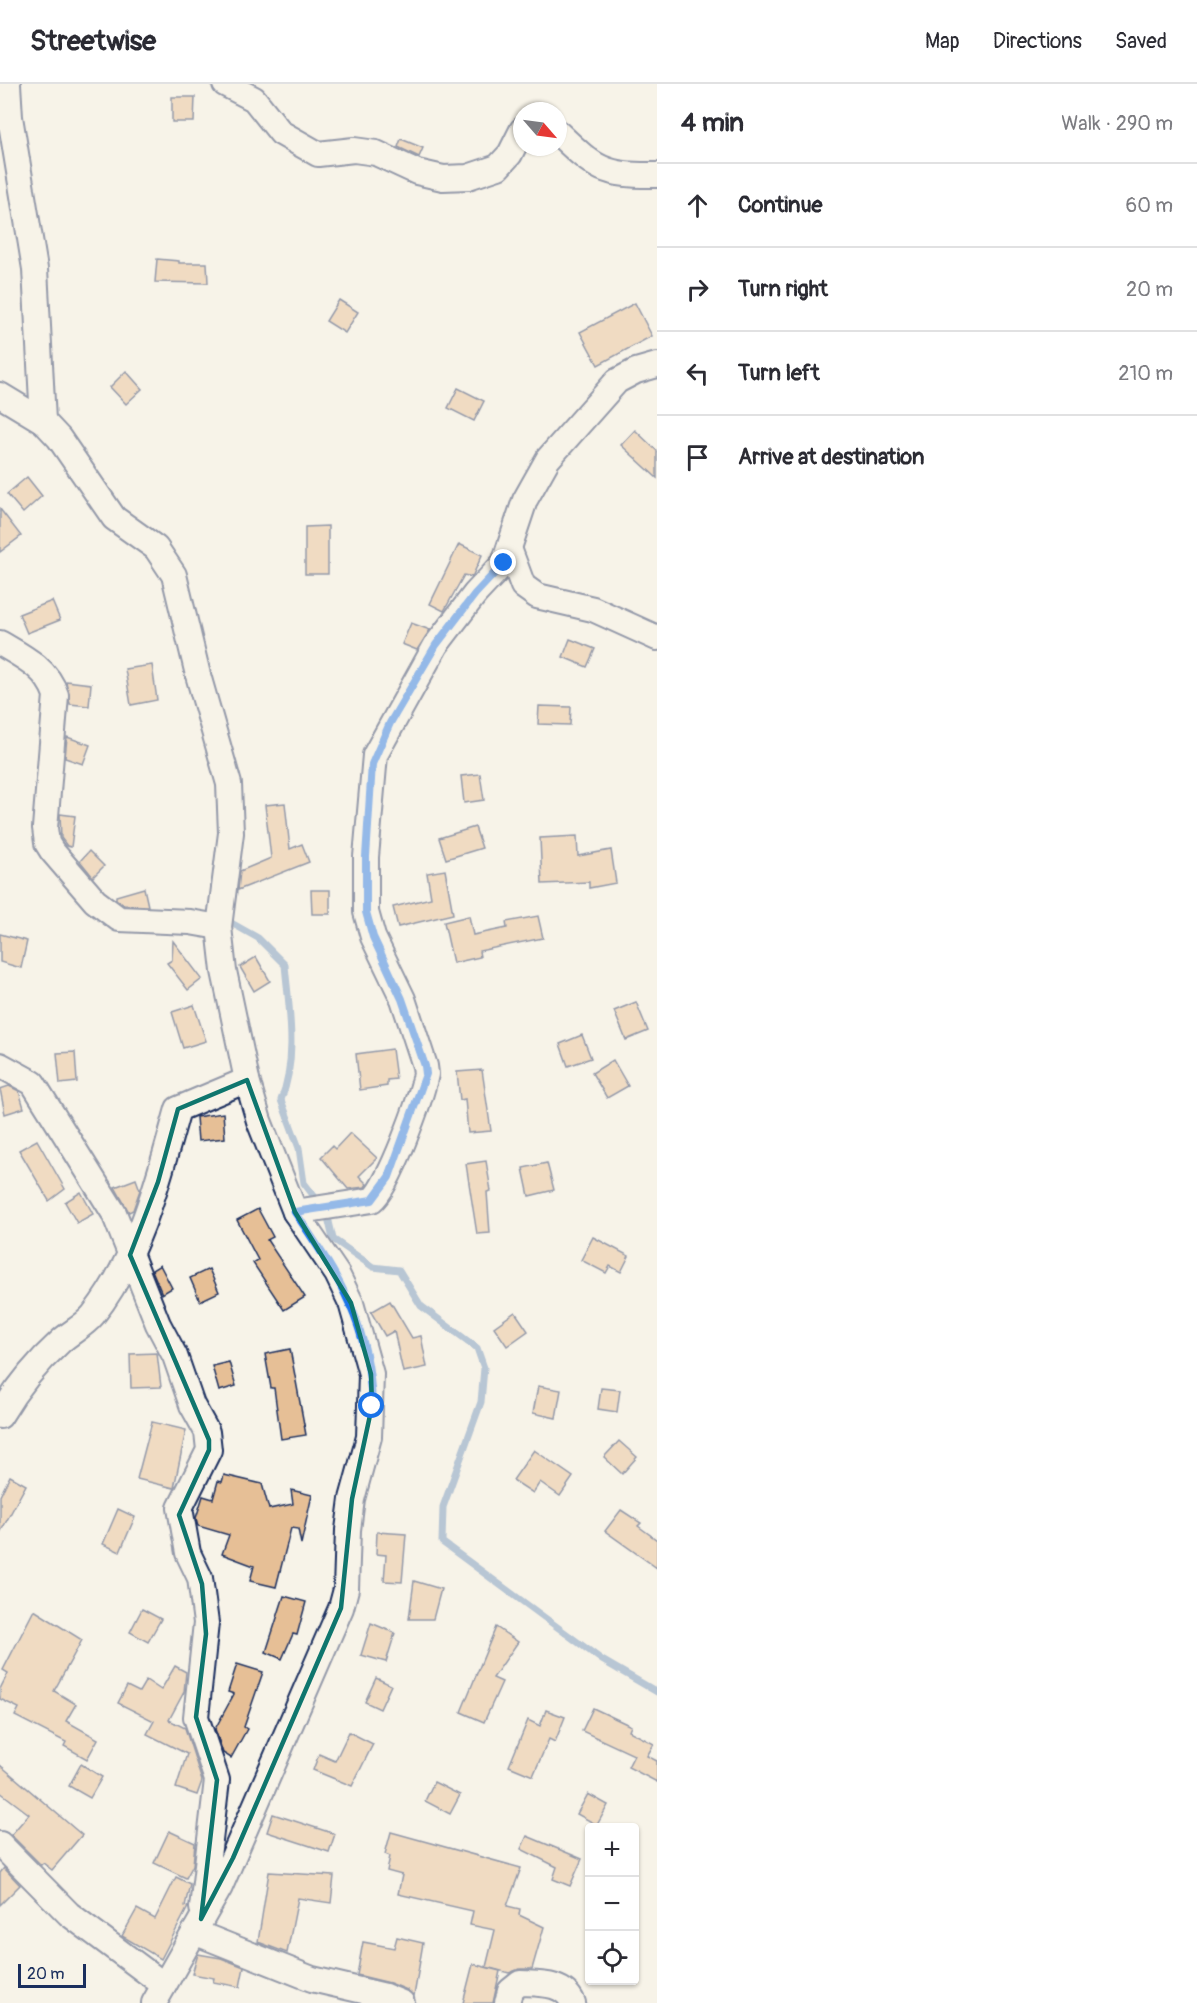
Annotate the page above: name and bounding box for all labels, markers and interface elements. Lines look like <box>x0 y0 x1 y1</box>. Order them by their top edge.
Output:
text: Streetwise <box>30 24 156 59</box>
text: Map <box>925 28 960 55</box>
text: Directions <box>993 28 1082 55</box>
text: Saved <box>1115 28 1167 55</box>
north arrow <box>513 102 567 156</box>
text: 4 min <box>681 107 744 139</box>
text: Walk · 290 m <box>1061 111 1173 136</box>
icon: ahead <box>681 189 714 222</box>
text: Continue <box>738 191 822 219</box>
text: 60 m <box>1126 193 1173 218</box>
icon: right <box>681 273 714 306</box>
text: Turn right <box>738 275 828 303</box>
text: 20 m <box>1126 277 1173 302</box>
icon: left <box>681 357 714 390</box>
text: Turn left <box>738 359 820 387</box>
text: 210 m <box>1118 361 1173 386</box>
icon: arrive <box>681 441 714 474</box>
text: Arrive at destination <box>738 443 924 471</box>
route end <box>490 549 516 575</box>
route start <box>358 1392 384 1418</box>
map controls <box>585 1823 639 1985</box>
button: + <box>585 1823 639 1877</box>
button: − <box>585 1877 639 1931</box>
button: locate <box>585 1931 639 1985</box>
scale bar <box>18 1961 86 1988</box>
text: 20 m <box>27 1964 65 1984</box>

